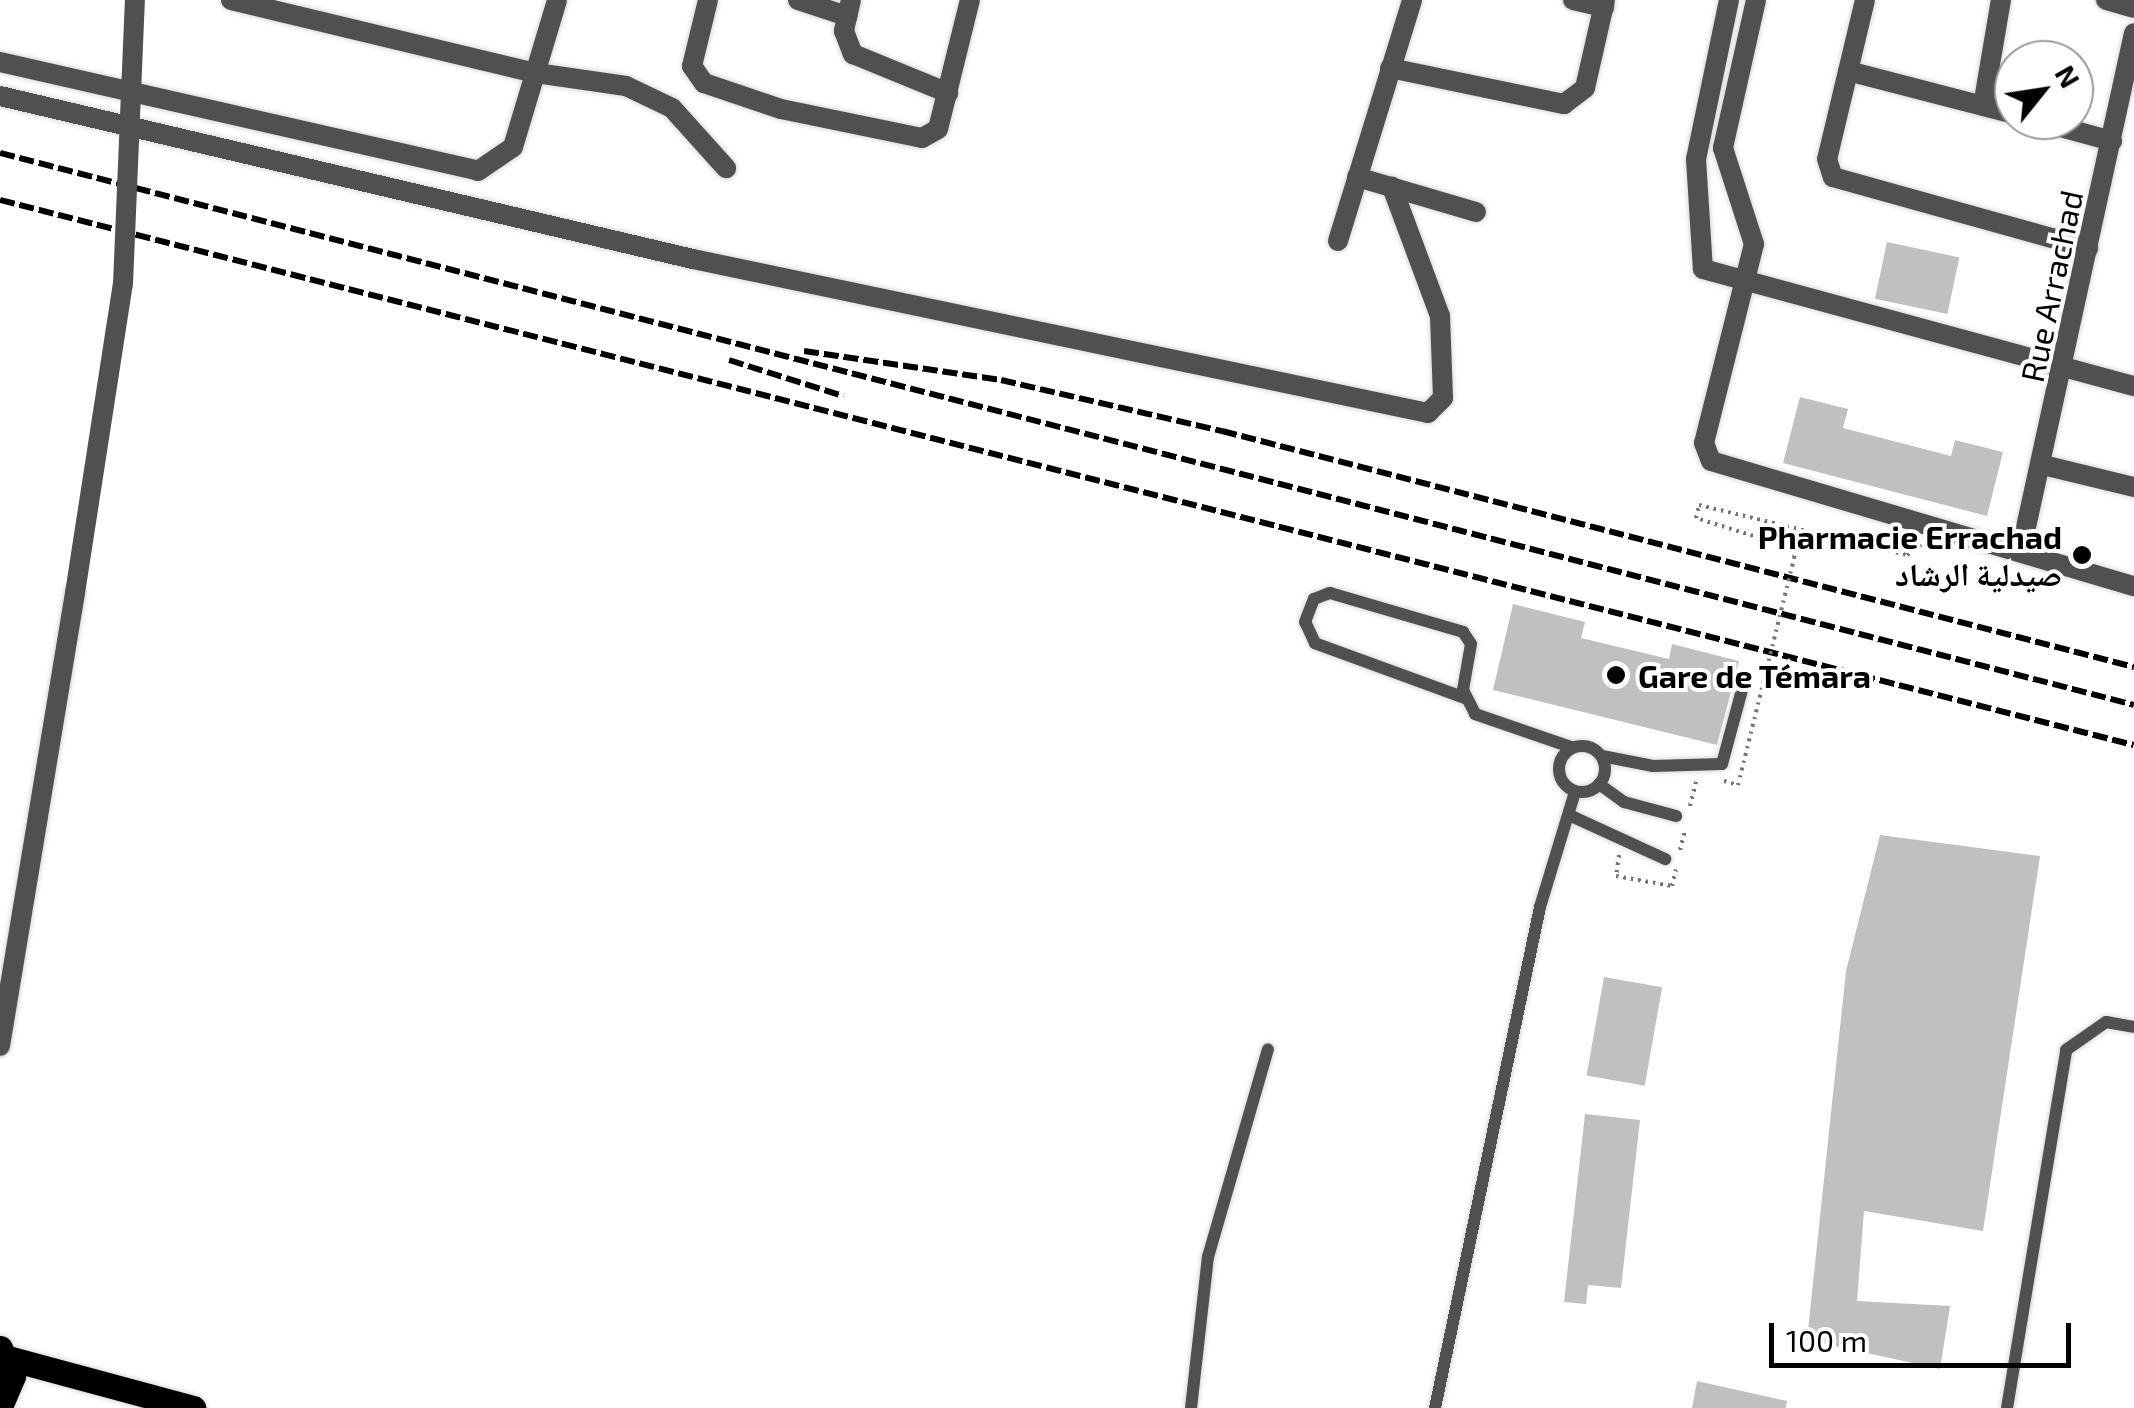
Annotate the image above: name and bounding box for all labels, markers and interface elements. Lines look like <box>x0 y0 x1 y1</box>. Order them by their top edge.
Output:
north arrow <box>1994 40 2094 140</box>
text: N <box>2048 59 2088 93</box>
street label: Rue Arrachad <box>2012 186 2090 386</box>
place label: Pharmacie Errachad صيدلية الرشاد <box>1758 518 2062 593</box>
marker: Pharmacie Errachad صيدلية الرشاد <box>2071 544 2093 566</box>
place label: Gare de Témara <box>1638 656 1872 694</box>
marker: Gare de Témara <box>1603 662 1629 688</box>
scale bar <box>1774 1303 2076 1365</box>
text: 100 m <box>1786 1322 1867 1358</box>

